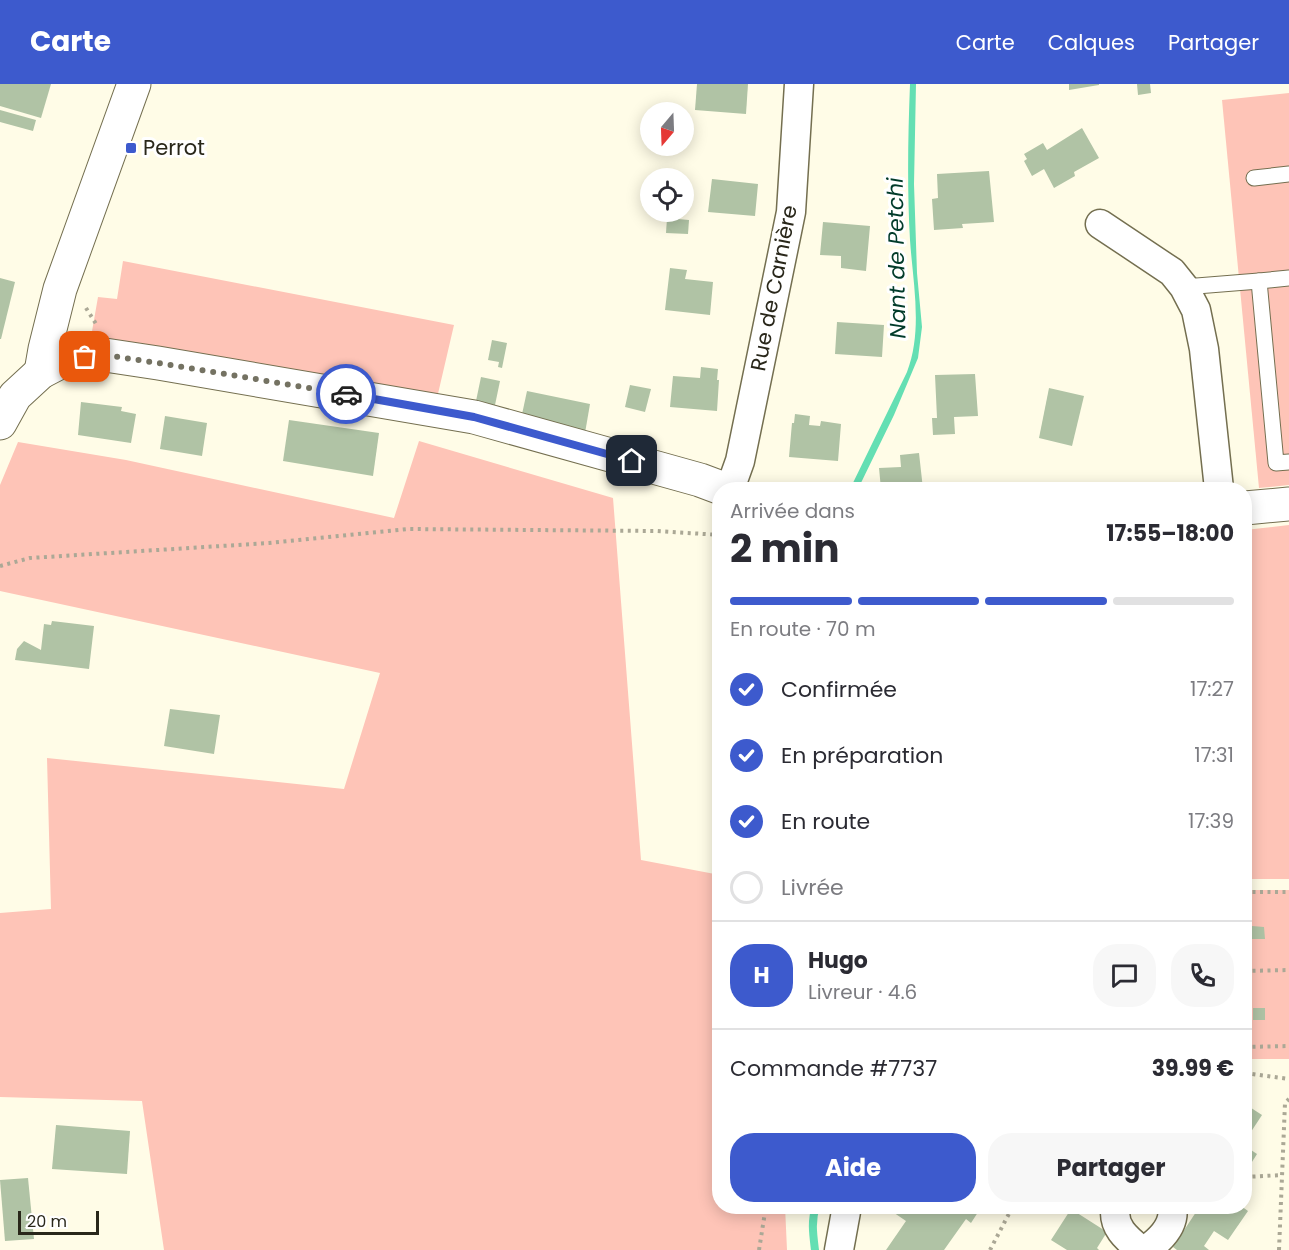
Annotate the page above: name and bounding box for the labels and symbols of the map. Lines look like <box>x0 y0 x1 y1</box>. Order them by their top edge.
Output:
north arrow <box>640 102 694 156</box>
place label: Perrot <box>143 133 205 162</box>
marker: Perrot <box>124 141 138 155</box>
water label: Nant de Petchi <box>880 177 913 339</box>
street label: Rue de Carnière <box>743 202 804 373</box>
pin <box>59 331 110 382</box>
courier <box>316 364 376 424</box>
pin <box>606 435 657 486</box>
scale bar <box>18 1208 99 1236</box>

